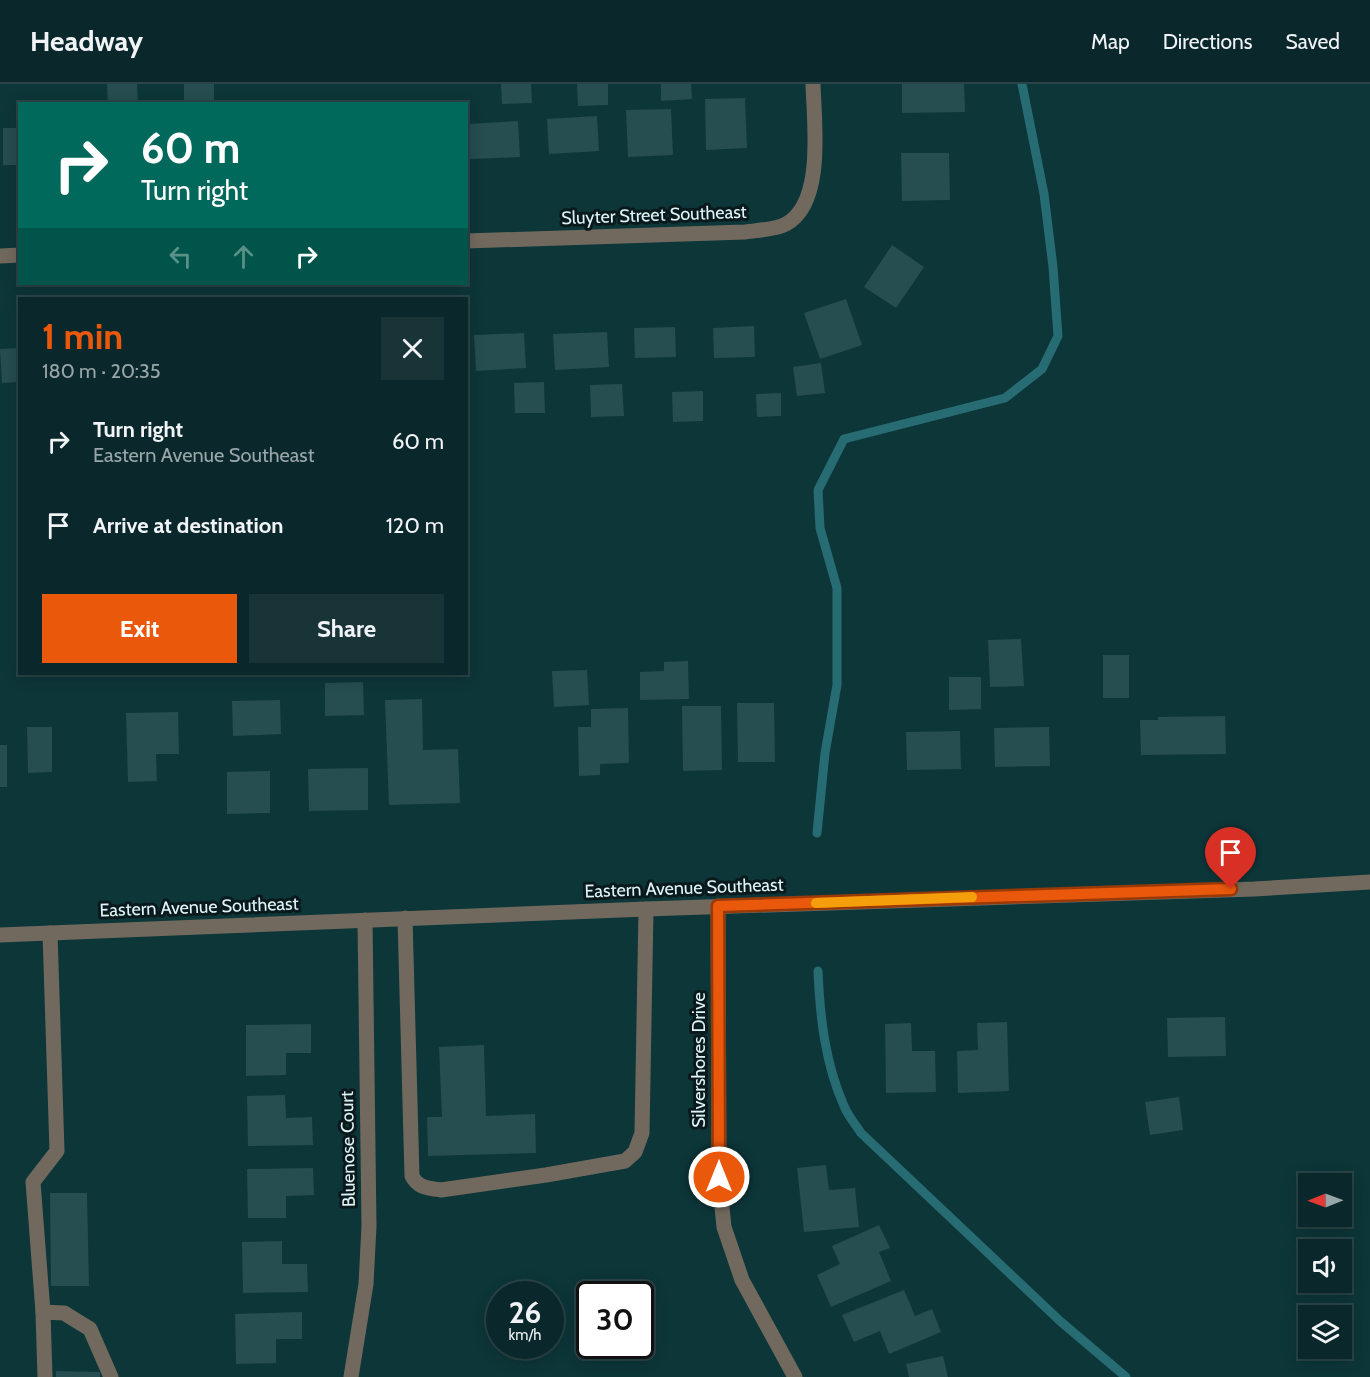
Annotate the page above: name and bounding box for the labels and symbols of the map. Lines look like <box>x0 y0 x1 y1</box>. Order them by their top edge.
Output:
street label: Sluyter Street Southeast <box>561 201 747 229</box>
pin <box>1205 827 1256 889</box>
street label: Eastern Avenue Southeast <box>584 874 784 902</box>
street label: Eastern Avenue Southeast <box>99 893 299 921</box>
street label: Silvershores Drive <box>688 992 710 1128</box>
street label: Bluenose Court <box>336 1091 360 1207</box>
position arrow <box>687 1145 751 1209</box>
north arrow <box>1298 1173 1352 1227</box>
speed limit sign: 30 <box>576 1281 654 1359</box>

